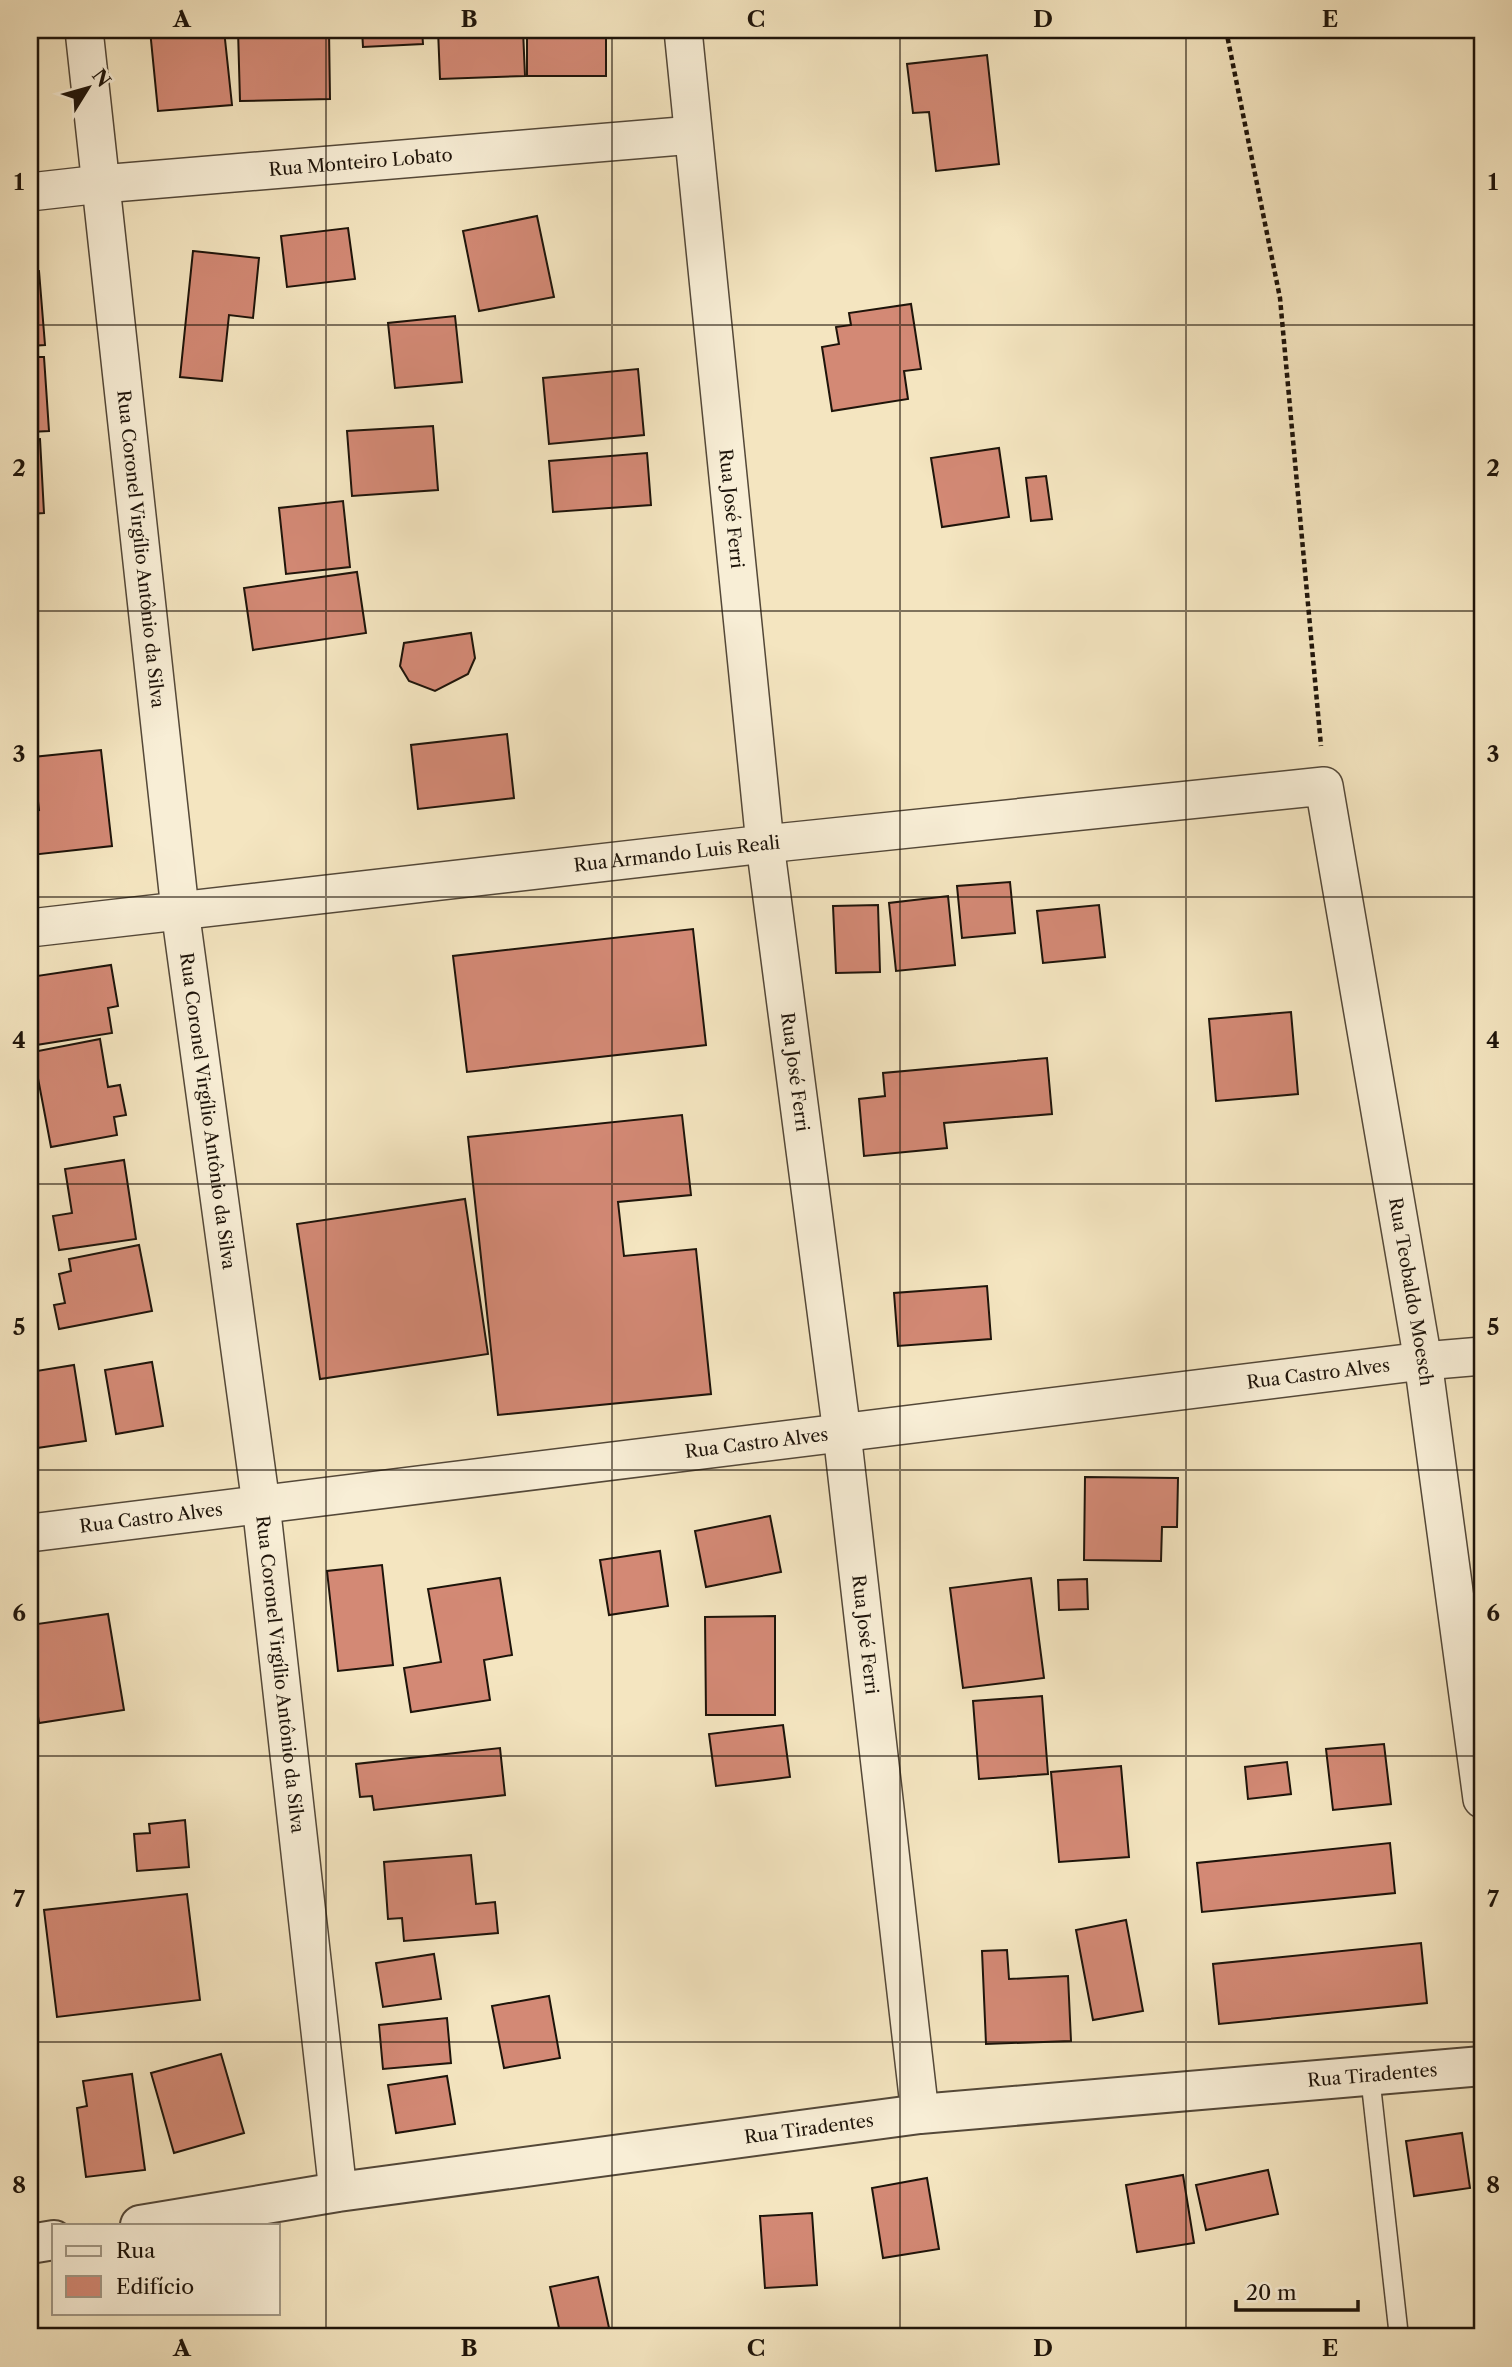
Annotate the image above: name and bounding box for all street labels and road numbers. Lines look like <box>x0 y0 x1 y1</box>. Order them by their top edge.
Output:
street label: Rua Monteiro Lobato <box>268 144 453 181</box>
street label: Rua Coronel Virgílio Antônio da Silva <box>112 389 169 709</box>
street label: Rua José Ferri <box>714 448 748 570</box>
street label: Rua Armando Luis Reali <box>572 831 782 877</box>
street label: Rua Coronel Virgílio Antônio da Silva <box>175 951 240 1271</box>
street label: Rua José Ferri <box>776 1011 814 1133</box>
street label: Rua Teobaldo Moesch <box>1384 1196 1437 1387</box>
street label: Rua Castro Alves <box>1245 1354 1391 1394</box>
street label: Rua Castro Alves <box>684 1424 829 1463</box>
street label: Rua Castro Alves <box>78 1498 224 1538</box>
street label: Rua Coronel Virgílio Antônio da Silva <box>251 1514 309 1835</box>
street label: Rua José Ferri <box>847 1574 883 1696</box>
street label: Rua Tiradentes <box>1307 2059 1438 2092</box>
street label: Rua Tiradentes <box>743 2109 875 2148</box>

